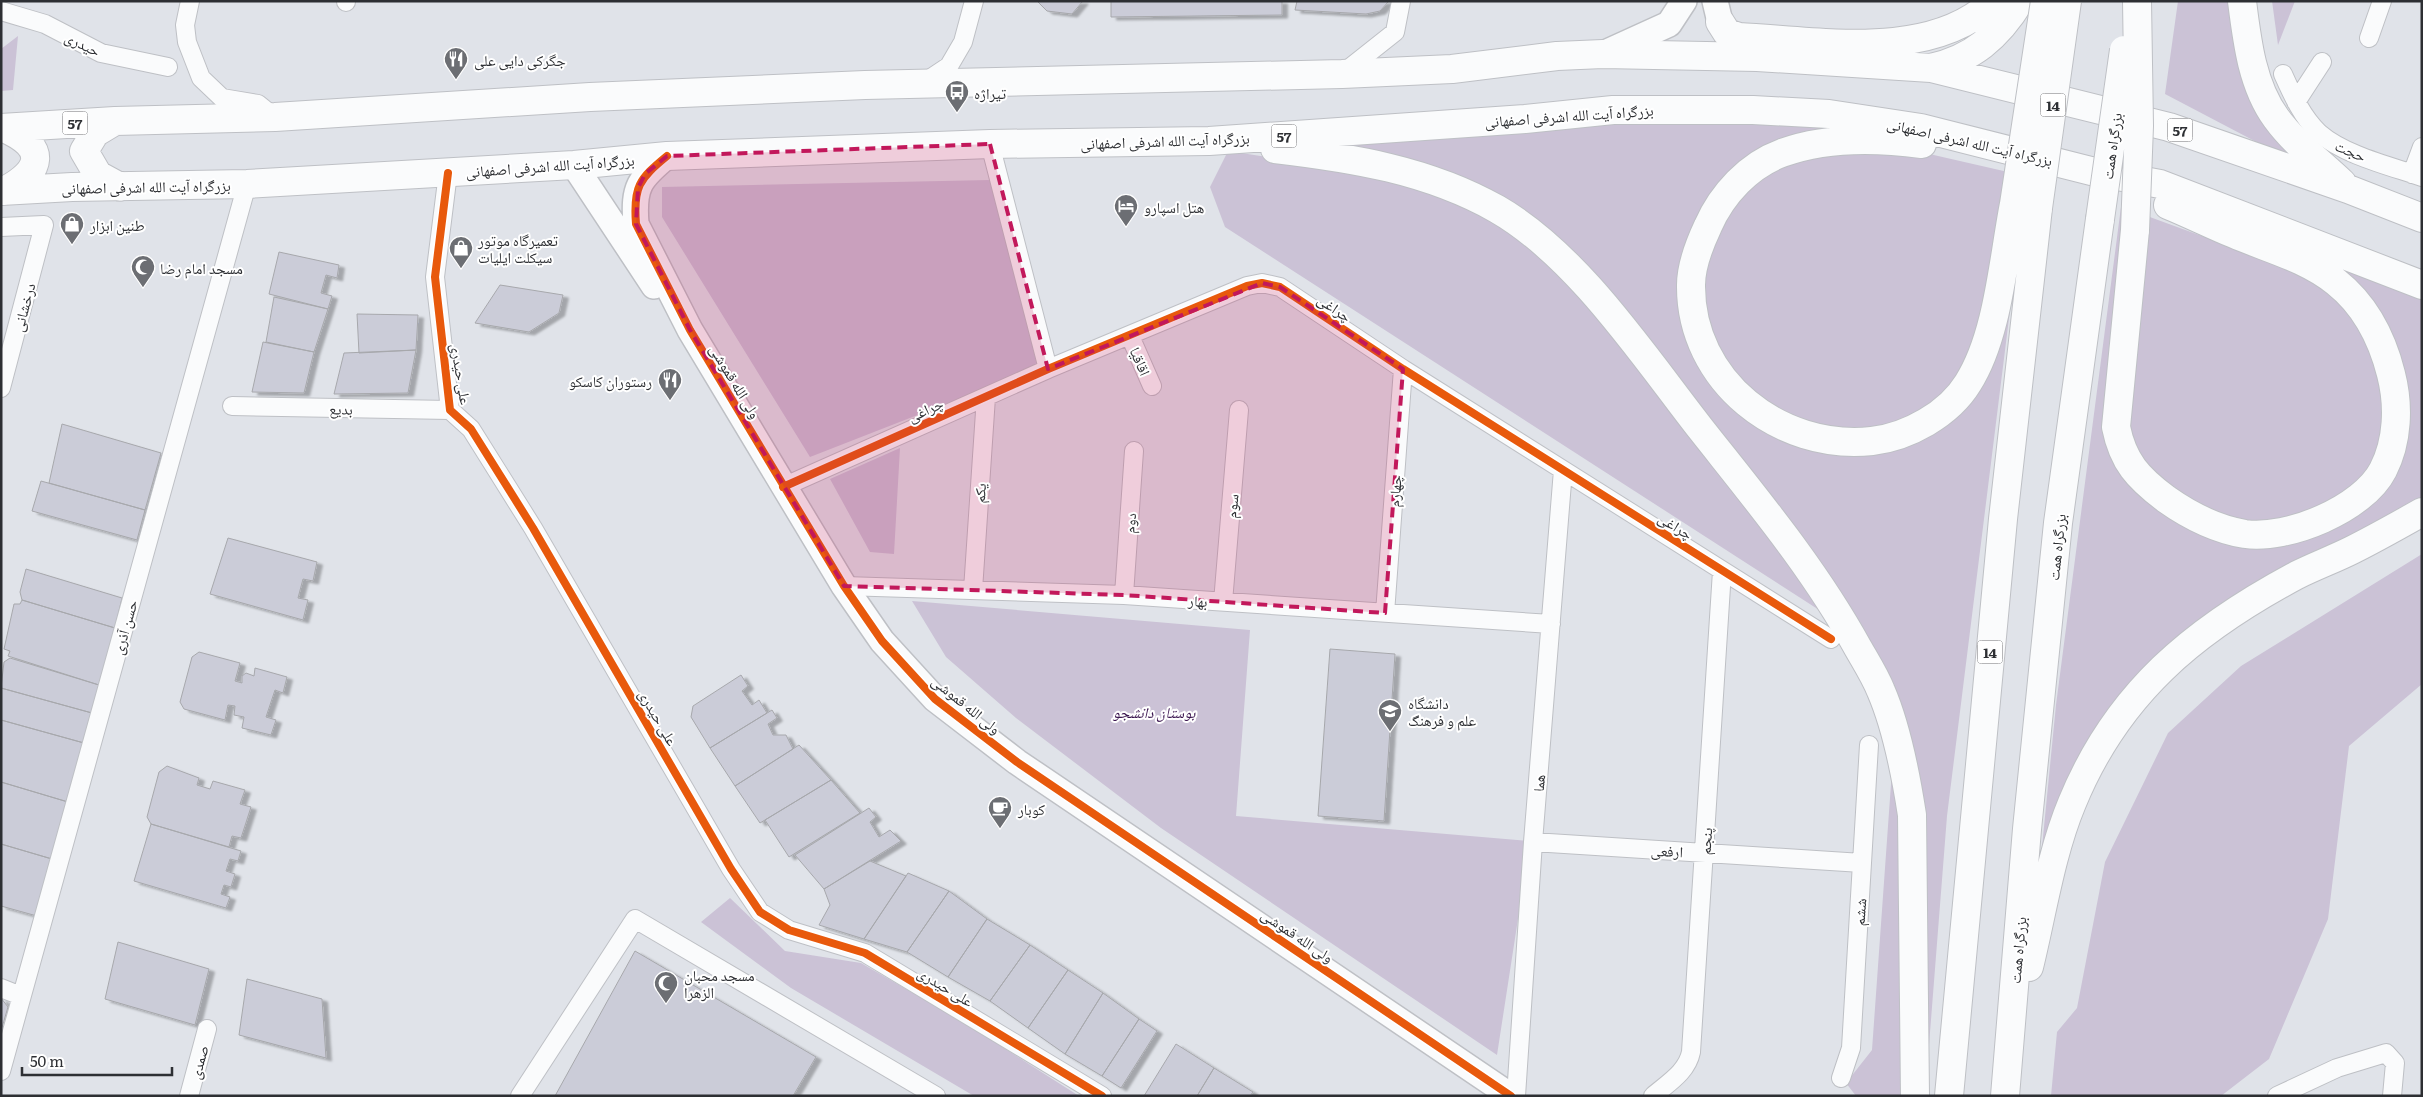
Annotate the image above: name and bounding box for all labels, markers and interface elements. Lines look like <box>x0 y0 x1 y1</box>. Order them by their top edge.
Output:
street label: حیدری <box>61 25 105 62</box>
restaurant icon: جگرکی دایی علی <box>443 46 469 80</box>
place label: جگرکی دایی علی <box>474 48 566 71</box>
bus stop icon: تیراژه <box>944 79 970 113</box>
place label: تیراژه <box>974 81 1007 104</box>
road number: 14 <box>2040 94 2066 116</box>
street label: بزرگراه آیت الله اشرفی اصفهانی <box>1484 98 1654 132</box>
street label: بزرگراه آیت الله اشرفی اصفهانی <box>1885 111 2055 171</box>
street label: بزرگراه همت <box>2095 111 2127 181</box>
road number: 57 <box>62 112 88 134</box>
road number: 57 <box>2168 118 2192 142</box>
road number: 57 <box>1272 124 1296 148</box>
street label: بزرگراه آیت الله اشرفی اصفهانی <box>1080 126 1250 154</box>
street label: حجت <box>2332 133 2371 167</box>
street label: بزرگراه آیت الله اشرفی اصفهانی <box>465 148 635 182</box>
street label: بزرگراه آیت الله اشرفی اصفهانی <box>61 173 231 199</box>
hotel icon: هتل اسپارو <box>1113 193 1139 227</box>
place label: هتل اسپارو <box>1144 195 1204 218</box>
shop icon: طنین ابزار <box>59 211 85 245</box>
place label: طنین ابزار <box>89 213 145 236</box>
place label: تعمیرگاه موتور سیکلت ایلیات <box>477 228 559 268</box>
shop icon: تعمیرگاه موتور سیکلت ایلیات <box>448 235 474 269</box>
mosque icon: مسجد امام رضا <box>130 254 156 288</box>
place label: مسجد امام رضا <box>160 256 243 279</box>
street label: درخشانی <box>5 280 41 334</box>
street label: چراغی <box>1313 287 1357 327</box>
street label: ولی الله قموشی <box>705 339 767 423</box>
street label: علی حیدری <box>446 342 478 407</box>
street label: اقاقیا <box>1125 343 1157 379</box>
restaurant icon: رستوران کاسکو <box>657 367 683 401</box>
place label: رستوران کاسکو <box>569 369 652 392</box>
street label: چراغی <box>903 391 947 427</box>
street label: بدیع <box>329 396 353 420</box>
street label: چهارم <box>1381 474 1407 508</box>
street label: یکم <box>967 482 991 504</box>
street label: سوم <box>1218 493 1244 519</box>
street label: چراغی <box>1654 505 1698 545</box>
street label: دوم <box>1117 512 1141 534</box>
street label: بزرگراه همت <box>2041 512 2071 582</box>
street label: بهار <box>1187 588 1208 612</box>
street label: حسن آذری <box>105 596 143 657</box>
road number: 14 <box>1978 640 2002 664</box>
street label: ولی الله قموشی <box>927 669 1007 739</box>
street label: علی حیدری <box>634 685 685 750</box>
place label: دانشگاه علم و فرهنگ <box>1408 691 1477 731</box>
school or university icon: دانشگاه علم و فرهنگ <box>1377 698 1403 732</box>
park label: بوستان دانشجو <box>1112 700 1196 723</box>
street label: هما <box>1526 773 1550 793</box>
cafe icon: کوبار <box>987 795 1013 829</box>
place label: کوبار <box>1017 797 1045 820</box>
street label: پنجم <box>1693 827 1717 855</box>
street label: ارفعی <box>1650 838 1684 862</box>
street label: ششم <box>1847 897 1871 927</box>
street label: ولی الله قموشی <box>1257 902 1339 968</box>
street label: بزرگراه همت <box>2003 916 2031 984</box>
street label: علی حیدری <box>914 960 979 1012</box>
place label: مسجد محبان الزهرا <box>684 963 755 1003</box>
mosque icon: مسجد محبان الزهرا <box>653 970 679 1004</box>
street label: صمدی <box>182 1042 214 1082</box>
scale bar <box>22 1044 172 1076</box>
text: 50 m <box>30 1049 64 1072</box>

